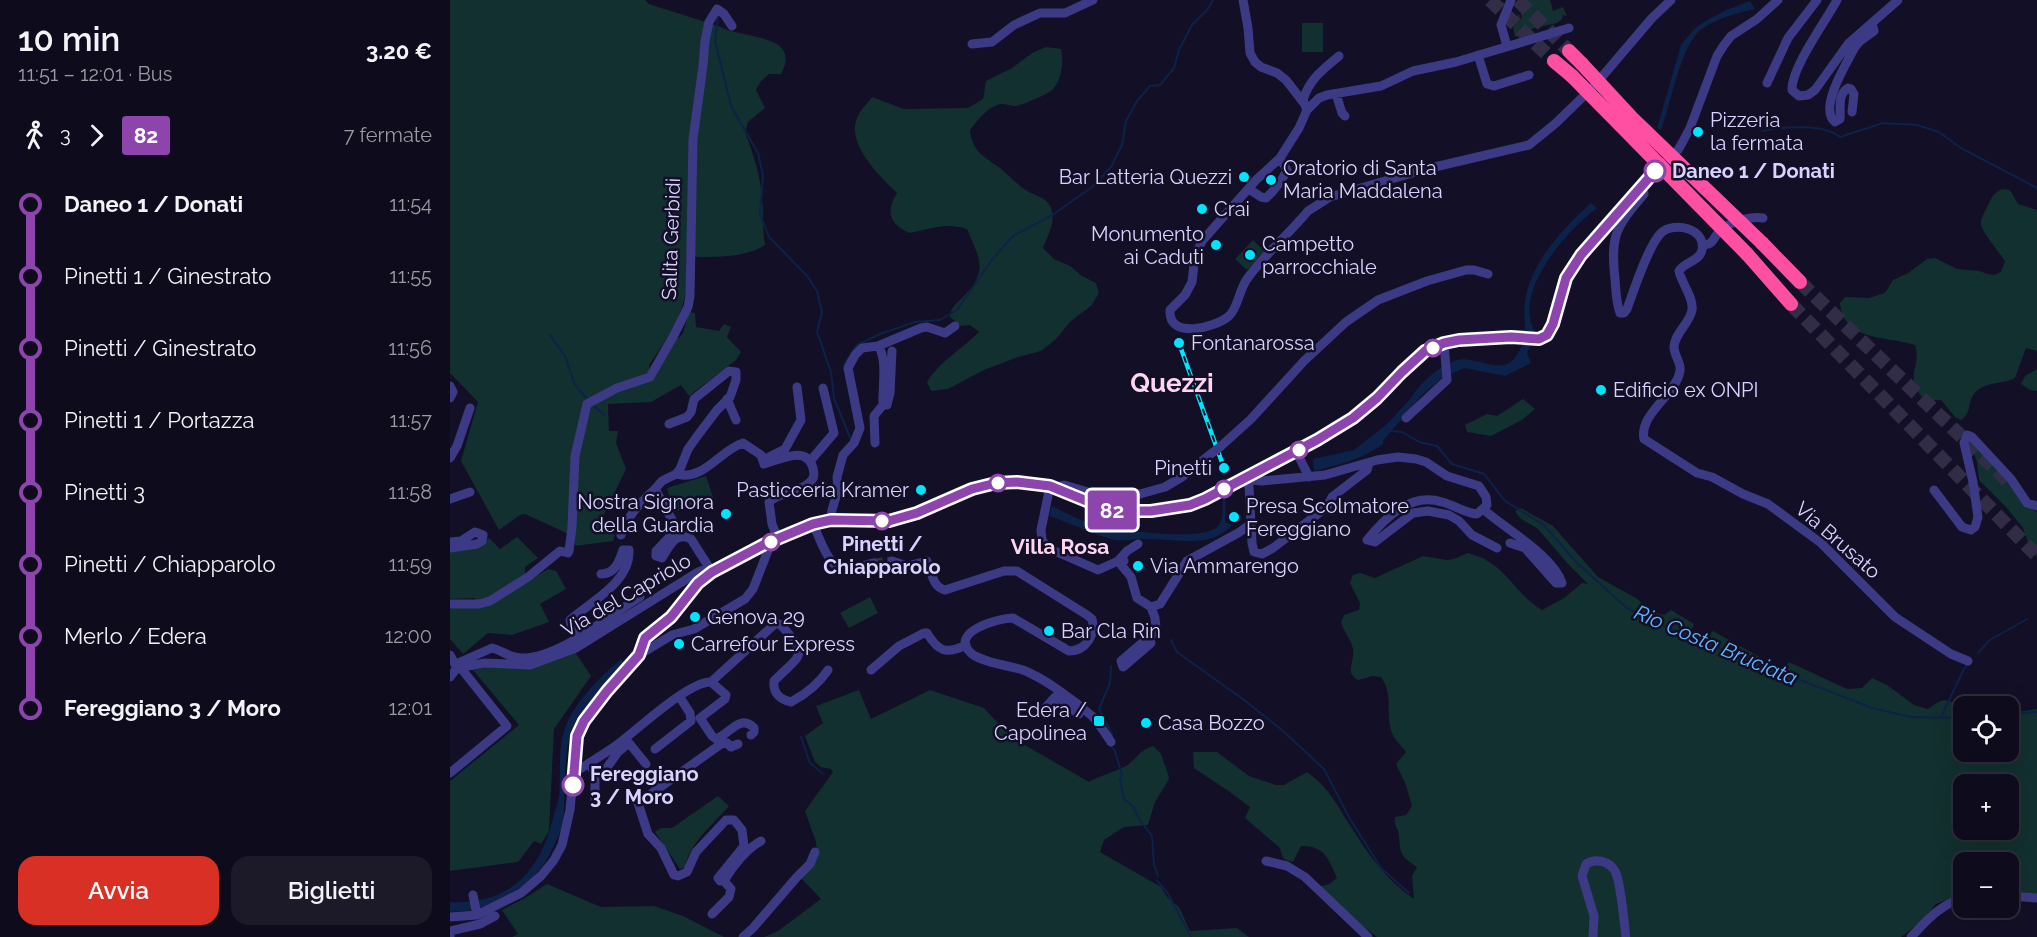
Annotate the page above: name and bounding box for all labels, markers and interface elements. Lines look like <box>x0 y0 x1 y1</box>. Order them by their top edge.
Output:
text: 10 min <box>18 20 120 59</box>
text: 3.20 € <box>366 38 432 64</box>
text: 11:51 – 12:01 · Bus <box>18 62 172 86</box>
place label: Pizzeria la fermata <box>1710 108 1803 155</box>
icon: walk <box>18 119 51 152</box>
icon: forward <box>80 119 113 152</box>
text: 3 <box>60 123 71 147</box>
text: 82 <box>134 123 158 148</box>
text: 7 fermate <box>344 123 432 147</box>
marker: Pizzeria la fermata <box>1691 125 1705 139</box>
place label: Oratorio di Santa Maria Maddalena <box>1283 156 1443 203</box>
place label: Daneo 1 / Donati <box>1672 159 1835 183</box>
marker: Daneo 1 / Donati <box>1644 160 1666 182</box>
place label: Bar Latteria Quezzi <box>1059 165 1232 189</box>
marker: Bar Latteria Quezzi <box>1237 170 1251 184</box>
marker: Oratorio di Santa Maria Maddalena <box>1264 173 1278 187</box>
street label: Salita Gerbidi <box>657 178 685 300</box>
text: Daneo 1 / Donati <box>64 191 243 217</box>
text: 11:54 <box>389 192 432 216</box>
place label: Crai <box>1214 197 1250 221</box>
marker: Crai <box>1195 202 1209 216</box>
place label: Monumento ai Caduti <box>1091 222 1204 269</box>
place label: Campetto parrocchiale <box>1262 232 1377 279</box>
marker: Monumento ai Caduti <box>1209 238 1223 252</box>
marker: Campetto parrocchiale <box>1243 248 1257 262</box>
text: Pinetti 1 / Ginestrato <box>64 263 271 289</box>
text: 11:55 <box>389 264 432 288</box>
place label: Fontanarossa <box>1191 331 1315 355</box>
text: Pinetti / Ginestrato <box>64 335 256 361</box>
text: 11:56 <box>388 336 432 360</box>
marker: Fontanarossa <box>1172 336 1186 350</box>
unlabelled marker <box>1424 339 1442 357</box>
district label: Quezzi <box>1130 368 1214 398</box>
place label: Edificio ex ONPI <box>1613 378 1759 402</box>
marker: Edificio ex ONPI <box>1594 383 1608 397</box>
text: Pinetti 1 / Portazza <box>64 407 254 433</box>
text: 11:57 <box>390 408 432 432</box>
unlabelled marker <box>1290 441 1308 459</box>
place label: Pinetti <box>1154 456 1212 480</box>
marker: Pinetti <box>1217 461 1231 475</box>
unlabelled marker <box>989 474 1007 492</box>
place label: Pasticceria Kramer <box>736 478 909 502</box>
text: Pinetti 3 <box>64 479 145 505</box>
text: 11:58 <box>388 480 432 504</box>
unlabelled marker <box>1215 480 1233 498</box>
marker: Pasticceria Kramer <box>914 483 928 497</box>
place label: Nostra Signora della Guardia <box>577 490 714 537</box>
line badge: 82 <box>1085 490 1139 530</box>
place label: Presa Scolmatore Fereggiano <box>1246 494 1409 541</box>
street label: Via Brusato <box>1790 496 1886 584</box>
text: 82 <box>1100 498 1124 523</box>
marker: Nostra Signora della Guardia <box>719 507 733 521</box>
marker: Presa Scolmatore Fereggiano <box>1227 510 1241 524</box>
marker: Pinetti / Chiapparolo <box>873 512 891 530</box>
place label: Pinetti / Chiapparolo <box>823 532 941 579</box>
unlabelled marker <box>762 533 780 551</box>
district label: Villa Rosa <box>1011 534 1109 559</box>
street label: Via del Capriolo <box>557 548 695 642</box>
text: Pinetti / Chiapparolo <box>64 551 276 577</box>
text: 11:59 <box>389 552 432 576</box>
place label: Via Ammarengo <box>1150 554 1299 578</box>
marker: Via Ammarengo <box>1131 559 1145 573</box>
water label: Rio Costa Bruciata <box>1631 599 1801 691</box>
place label: Genova 29 <box>707 605 805 629</box>
marker: Genova 29 <box>688 610 702 624</box>
place label: Bar Cla Rin <box>1061 619 1161 643</box>
text: Merlo / Edera <box>64 623 207 649</box>
text: 12:00 <box>385 624 432 648</box>
marker: Bar Cla Rin <box>1042 624 1056 638</box>
place label: Carrefour Express <box>691 632 855 656</box>
marker: Carrefour Express <box>672 637 686 651</box>
text: Fereggiano 3 / Moro <box>64 695 281 721</box>
text: 12:01 <box>388 696 432 720</box>
map controls <box>1953 696 2019 918</box>
button: locate <box>1953 696 2019 762</box>
place label: Edera / Capolinea <box>994 698 1087 745</box>
place label: Casa Bozzo <box>1158 711 1265 735</box>
marker: Edera / Capolinea <box>1092 714 1106 728</box>
marker: Casa Bozzo <box>1139 716 1153 730</box>
place label: Fereggiano 3 / Moro <box>590 762 699 809</box>
marker: Fereggiano 3 / Moro <box>562 774 584 796</box>
button: + <box>1953 774 2019 840</box>
button: − <box>1953 852 2019 918</box>
button: Avvia <box>18 856 219 925</box>
button: Biglietti <box>231 856 432 925</box>

